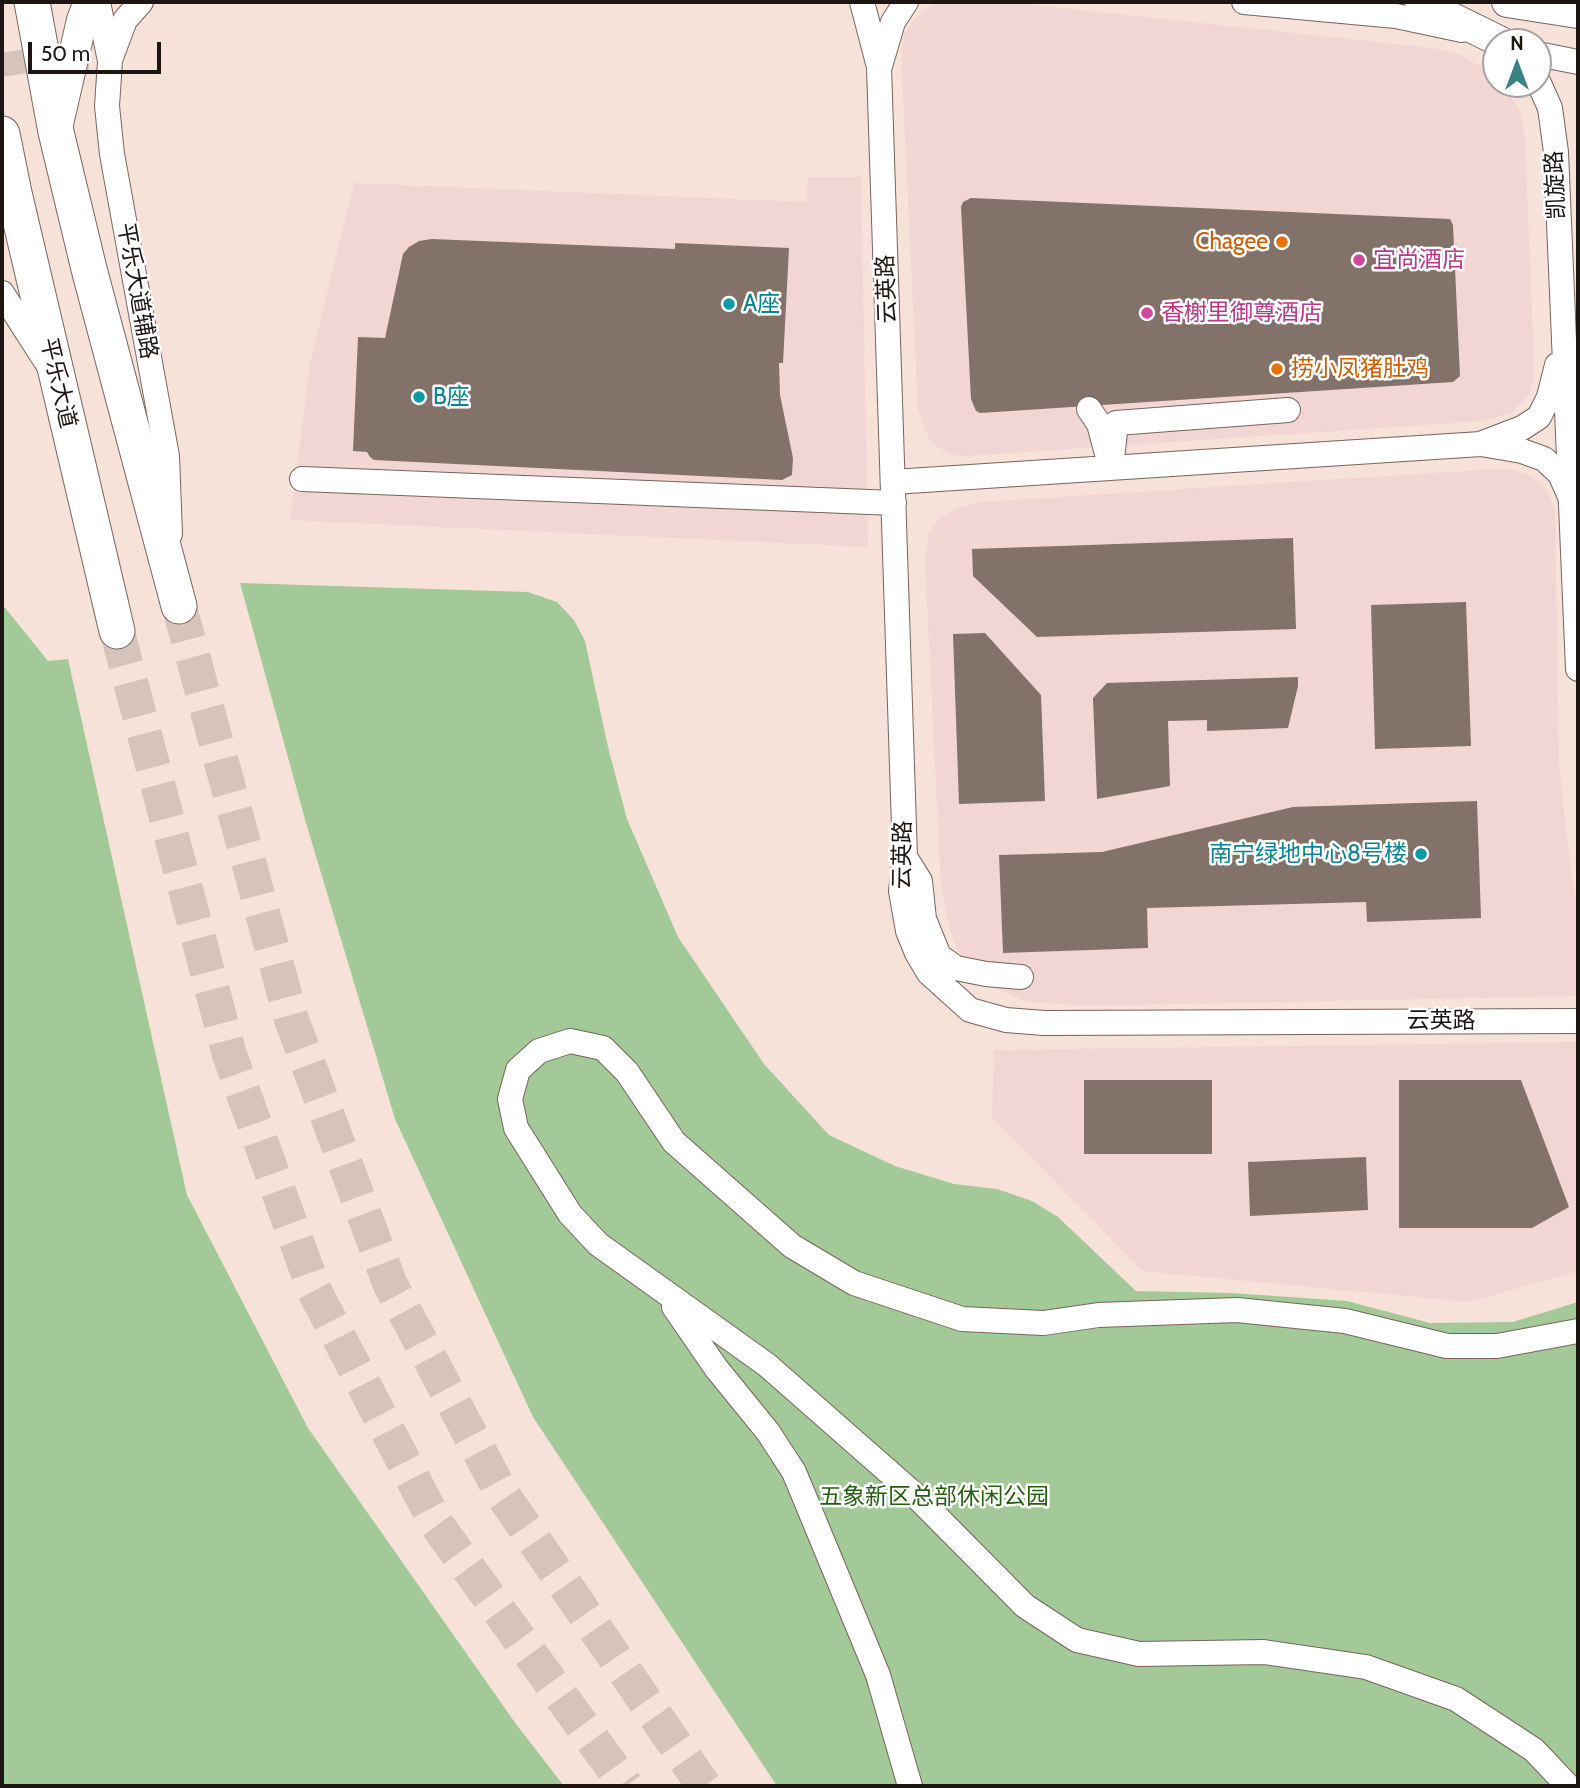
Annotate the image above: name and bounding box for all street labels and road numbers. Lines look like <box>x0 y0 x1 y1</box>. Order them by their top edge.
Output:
street label: 凯旋路 <box>1540 150 1572 220</box>
street label: 平乐大道辅路 <box>111 221 163 361</box>
street label: 云英路 <box>872 254 902 324</box>
street label: 平乐大道 <box>34 335 82 431</box>
street label: 云英路 <box>889 820 917 890</box>
street label: 云英路 <box>1407 1007 1475 1035</box>

